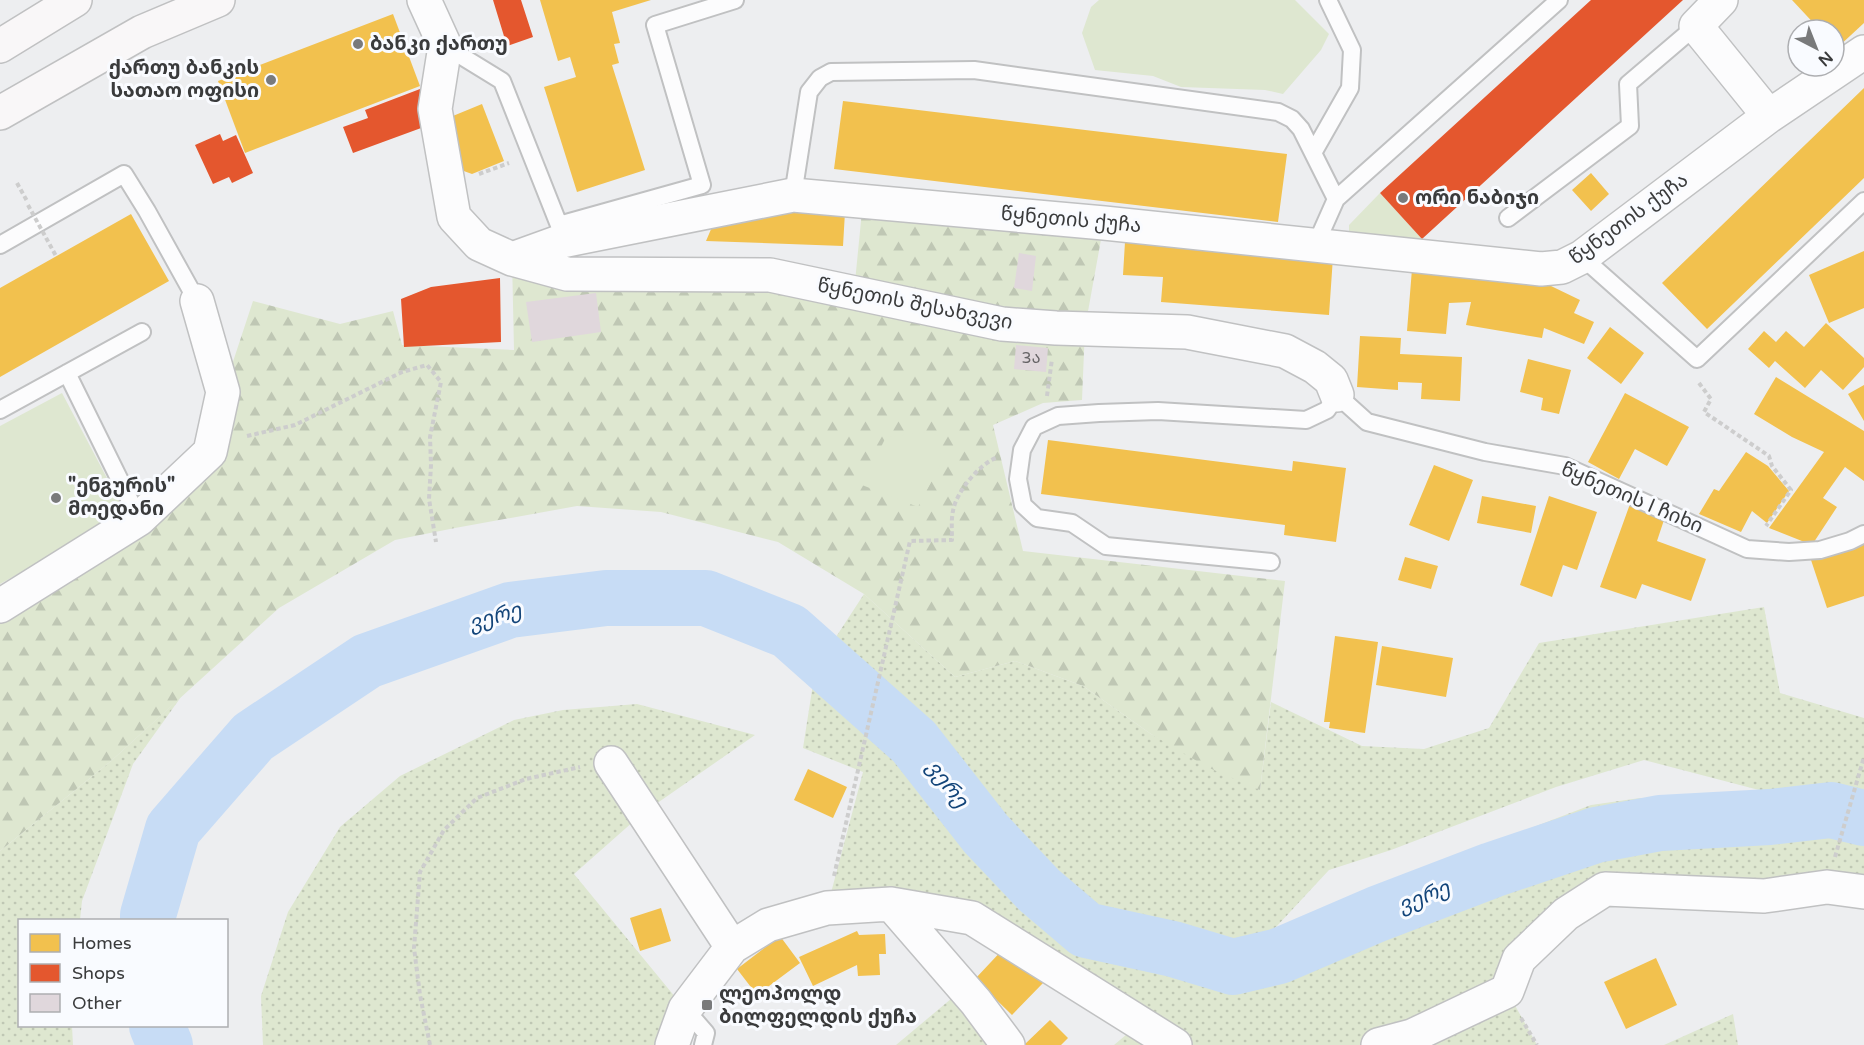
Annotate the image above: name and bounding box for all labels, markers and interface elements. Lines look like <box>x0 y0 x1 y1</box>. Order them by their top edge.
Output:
north arrow <box>1786 18 1846 78</box>
place label: ბანკი ქართუ <box>370 32 508 56</box>
marker: ბანკი ქართუ <box>351 37 365 51</box>
text: N <box>1814 47 1837 70</box>
place label: ქართუ ბანკის სათაო ოფისი <box>109 56 259 103</box>
marker: ქართუ ბანკის სათაო ოფისი <box>264 73 278 87</box>
street label: წყნეთის ქუჩა <box>1565 168 1693 270</box>
place label: ორი ნაბიჯი <box>1415 186 1539 210</box>
marker: ორი ნაბიჯი <box>1396 191 1410 205</box>
street label: წყნეთის ქუჩა <box>1000 202 1142 238</box>
street label: წყნეთის შესახვევი <box>815 273 1015 335</box>
house number: 3ა <box>1022 348 1040 368</box>
street label: წყნეთის I ჩიხი <box>1557 457 1707 539</box>
place label: "ენგურის" მოედანი <box>68 474 175 521</box>
marker: "ენგურის" მოედანი <box>49 491 63 505</box>
water label: ვერე <box>466 597 525 636</box>
water label: ვერე <box>921 755 974 813</box>
water label: ვერე <box>1395 875 1454 919</box>
legend <box>18 919 228 1027</box>
text: Homes <box>72 932 132 954</box>
text: Shops <box>72 962 125 984</box>
place label: ლეოპოლდ ბილფელდის ქუჩა <box>719 982 917 1029</box>
text: Other <box>72 992 122 1014</box>
marker: ლეოპოლდ ბილფელდის ქუჩა <box>700 998 714 1012</box>

